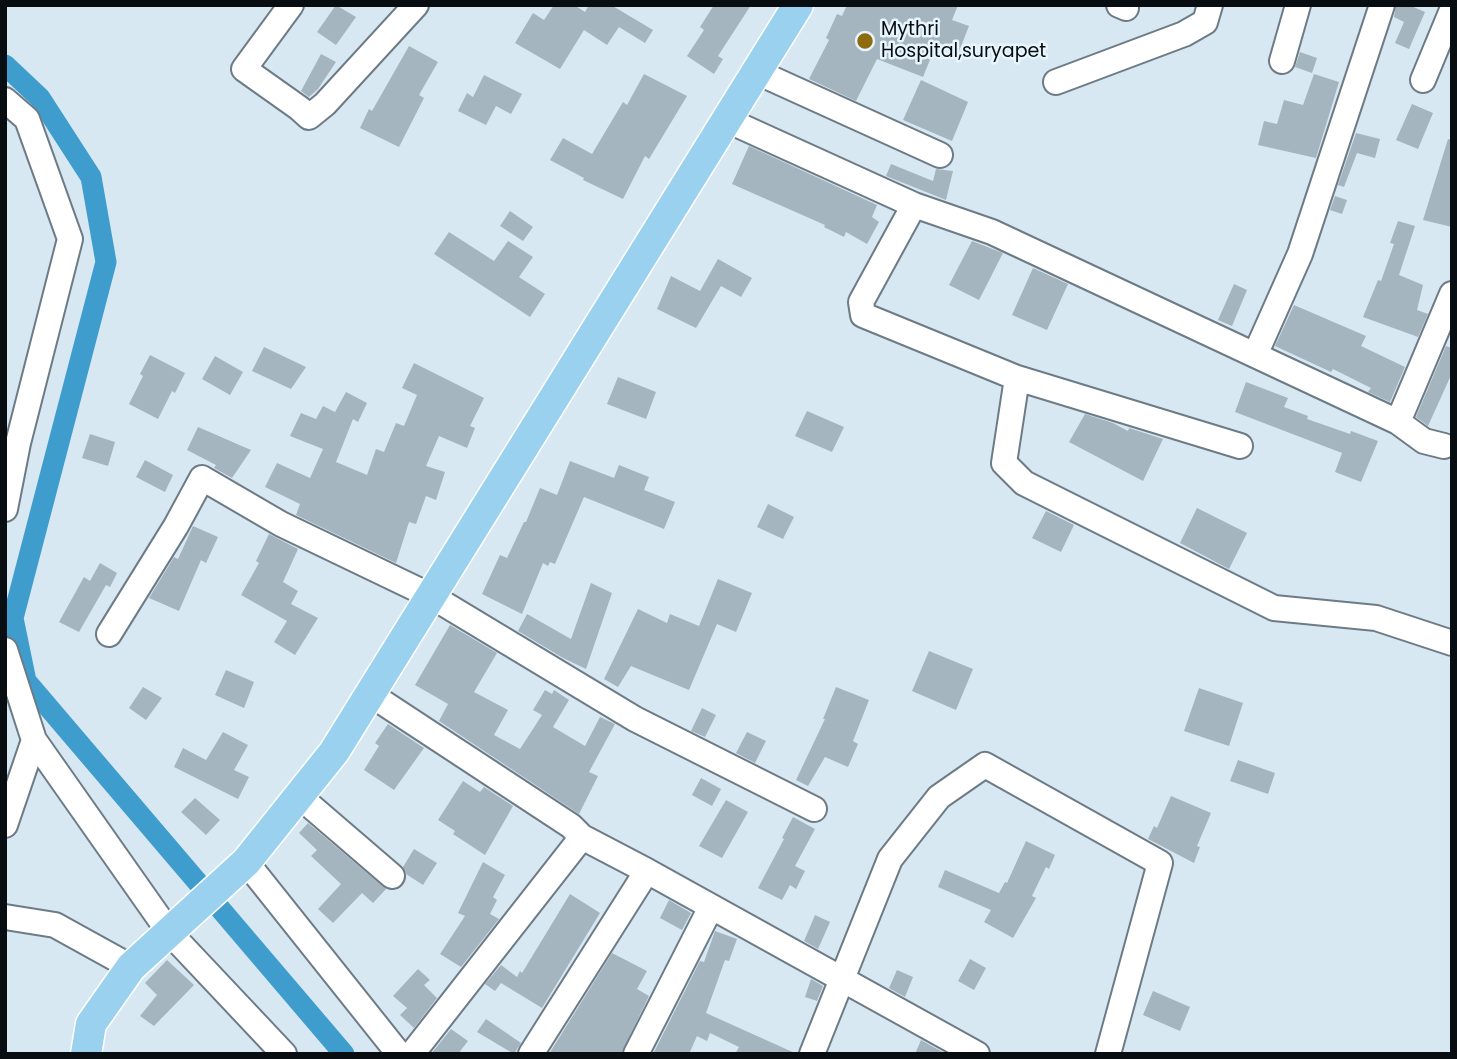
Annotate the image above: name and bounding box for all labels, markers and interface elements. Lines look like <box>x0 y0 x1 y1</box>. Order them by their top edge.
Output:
place label: Mythri Hospital,suryapet <box>881 19 1046 63</box>
marker: Mythri Hospital,suryapet <box>855 31 875 51</box>

